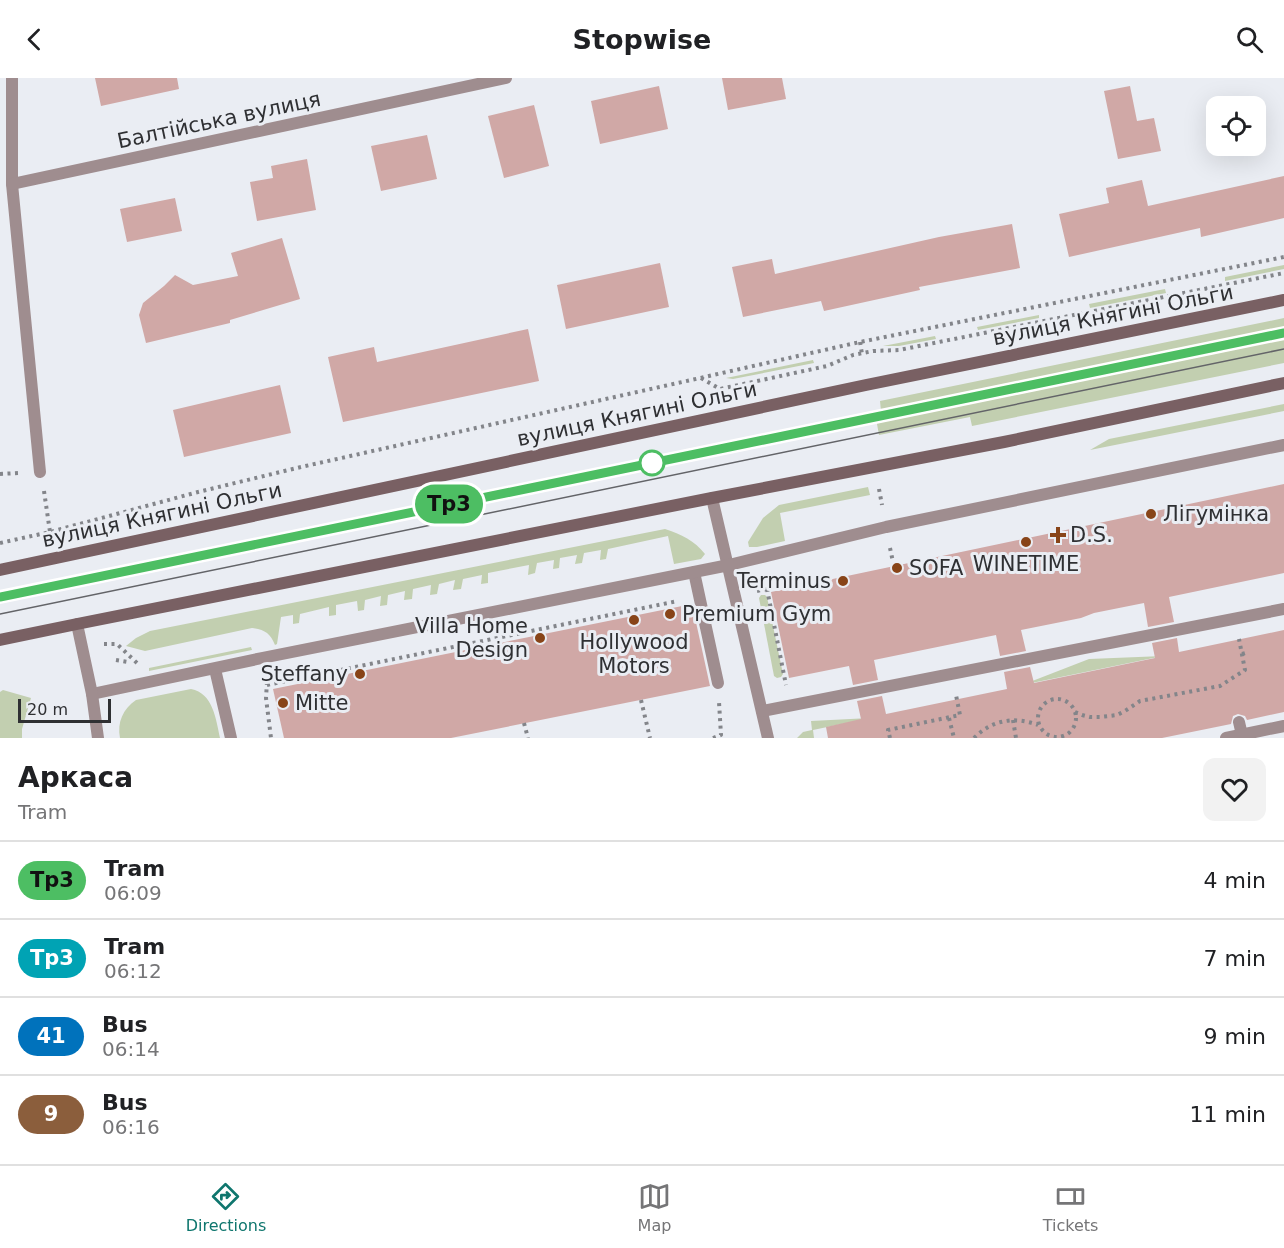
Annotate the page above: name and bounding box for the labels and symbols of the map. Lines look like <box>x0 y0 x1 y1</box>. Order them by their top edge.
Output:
street label: Балтійська вулиця <box>115 87 323 153</box>
street label: вулиця Княгині Ольги <box>991 280 1235 350</box>
street label: вулиця Княгині Ольги <box>515 377 759 451</box>
unlabelled marker <box>639 450 665 476</box>
street label: вулиця Княгині Ольги <box>40 478 284 552</box>
line badge: Тр3 <box>414 484 484 524</box>
place label: Лігумінка <box>1163 502 1269 526</box>
marker: Лігумінка <box>1144 507 1158 521</box>
place label: D.S. <box>1070 523 1113 547</box>
marker: D.S. <box>1051 528 1065 542</box>
marker: WINETIME <box>1019 535 1033 549</box>
place label: WINETIME <box>973 552 1079 576</box>
place label: SOFA <box>909 556 964 580</box>
marker: SOFA <box>890 561 904 575</box>
place label: Terminus <box>736 569 831 593</box>
marker: Terminus <box>836 574 850 588</box>
place label: Premium Gym <box>682 602 831 626</box>
marker: Premium Gym <box>663 607 677 621</box>
marker: Hollywood Motors <box>627 613 641 627</box>
place label: Villa Home Design <box>415 614 528 662</box>
place label: Hollywood Motors <box>580 630 688 678</box>
marker: Villa Home Design <box>533 631 547 645</box>
place label: Steffany <box>260 662 348 686</box>
marker: Steffany <box>353 667 367 681</box>
place label: Mitte <box>295 691 348 715</box>
scale bar <box>18 696 111 724</box>
marker: Mitte <box>276 696 290 710</box>

